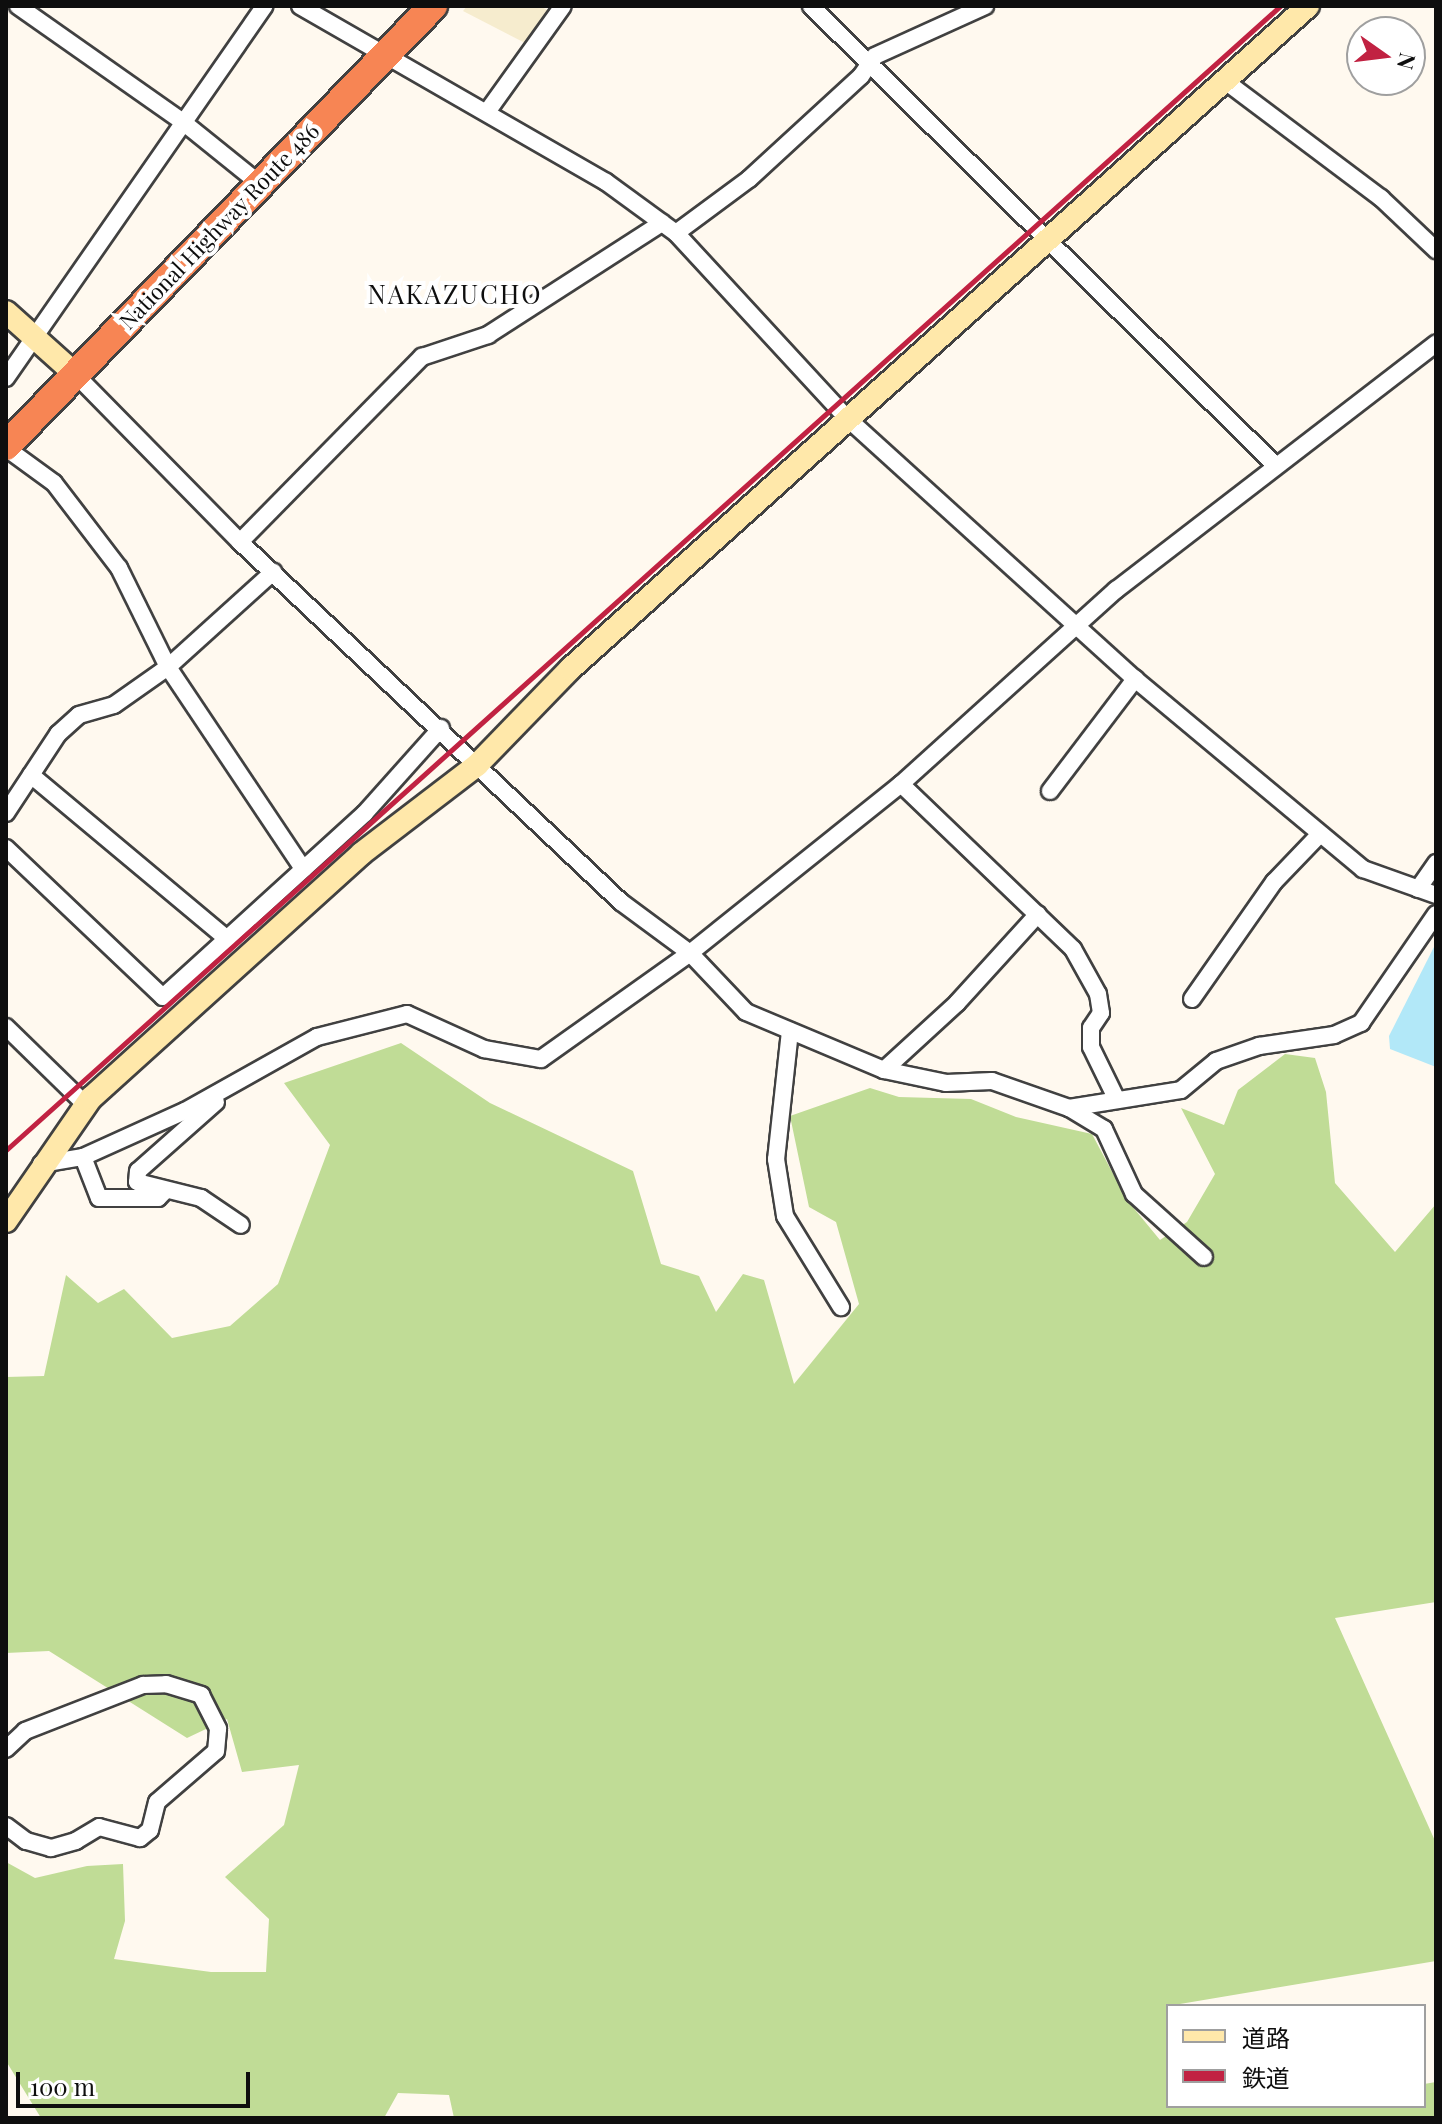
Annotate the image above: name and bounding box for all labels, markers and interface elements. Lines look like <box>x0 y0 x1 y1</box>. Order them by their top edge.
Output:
north arrow <box>1346 16 1426 96</box>
text: N <box>1391 50 1424 73</box>
street label: National Highway Route 486 <box>113 117 325 335</box>
district label: NAKAZUCHO <box>367 278 543 310</box>
legend <box>1166 2004 1426 2108</box>
text: 道路 <box>1242 2021 1290 2053</box>
scale bar <box>20 2056 254 2106</box>
text: 鉄道 <box>1242 2061 1290 2093</box>
text: 100 m <box>30 2070 95 2102</box>

